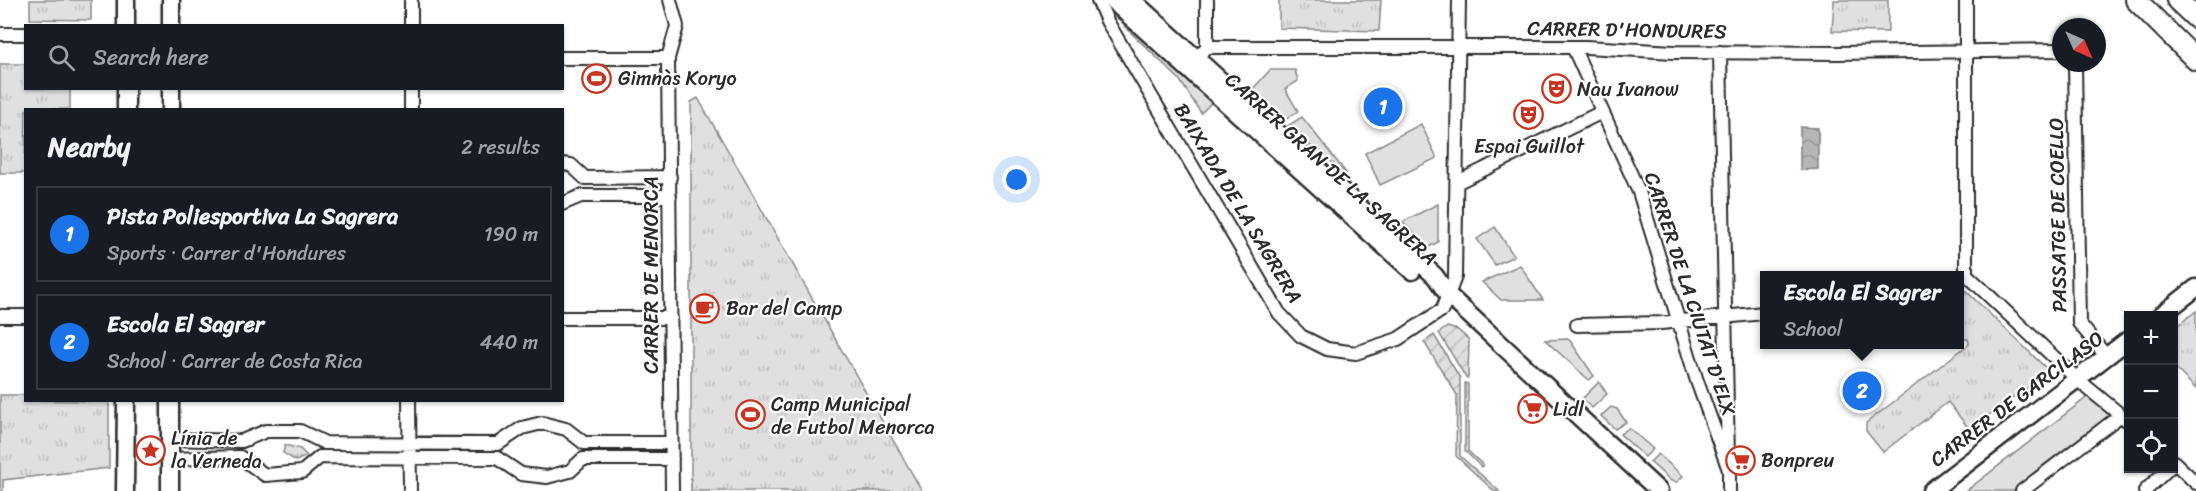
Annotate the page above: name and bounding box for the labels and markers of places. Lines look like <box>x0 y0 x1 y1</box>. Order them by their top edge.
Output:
place label: Gimnàs Koryo <box>618 61 737 96</box>
sports icon: Gimnàs Koryo <box>581 62 613 94</box>
place label: Nau Ivanow <box>1577 72 1679 107</box>
theatre icon: Nau Ivanow <box>1540 73 1572 105</box>
pin: 1 <box>1364 84 1402 130</box>
theatre icon: Espai Guillot <box>1513 99 1545 131</box>
place label: Espai Guillot <box>1474 129 1585 164</box>
place label: Bar del Camp <box>726 291 843 326</box>
cafe icon: Bar del Camp <box>689 292 721 324</box>
pin: 2 <box>1842 368 1882 414</box>
place label: Camp Municipal de Futbol Menorca <box>771 387 935 445</box>
place label: Lidl <box>1553 392 1585 427</box>
supermarket icon: Lidl <box>1516 393 1548 425</box>
sports icon: Camp Municipal de Futbol Menorca <box>734 399 766 431</box>
place label: Línia de la Verneda <box>171 421 262 479</box>
place icon: Línia de la Verneda <box>134 434 166 466</box>
place label: Bonpreu <box>1761 443 1835 478</box>
supermarket icon: Bonpreu <box>1724 444 1756 476</box>

